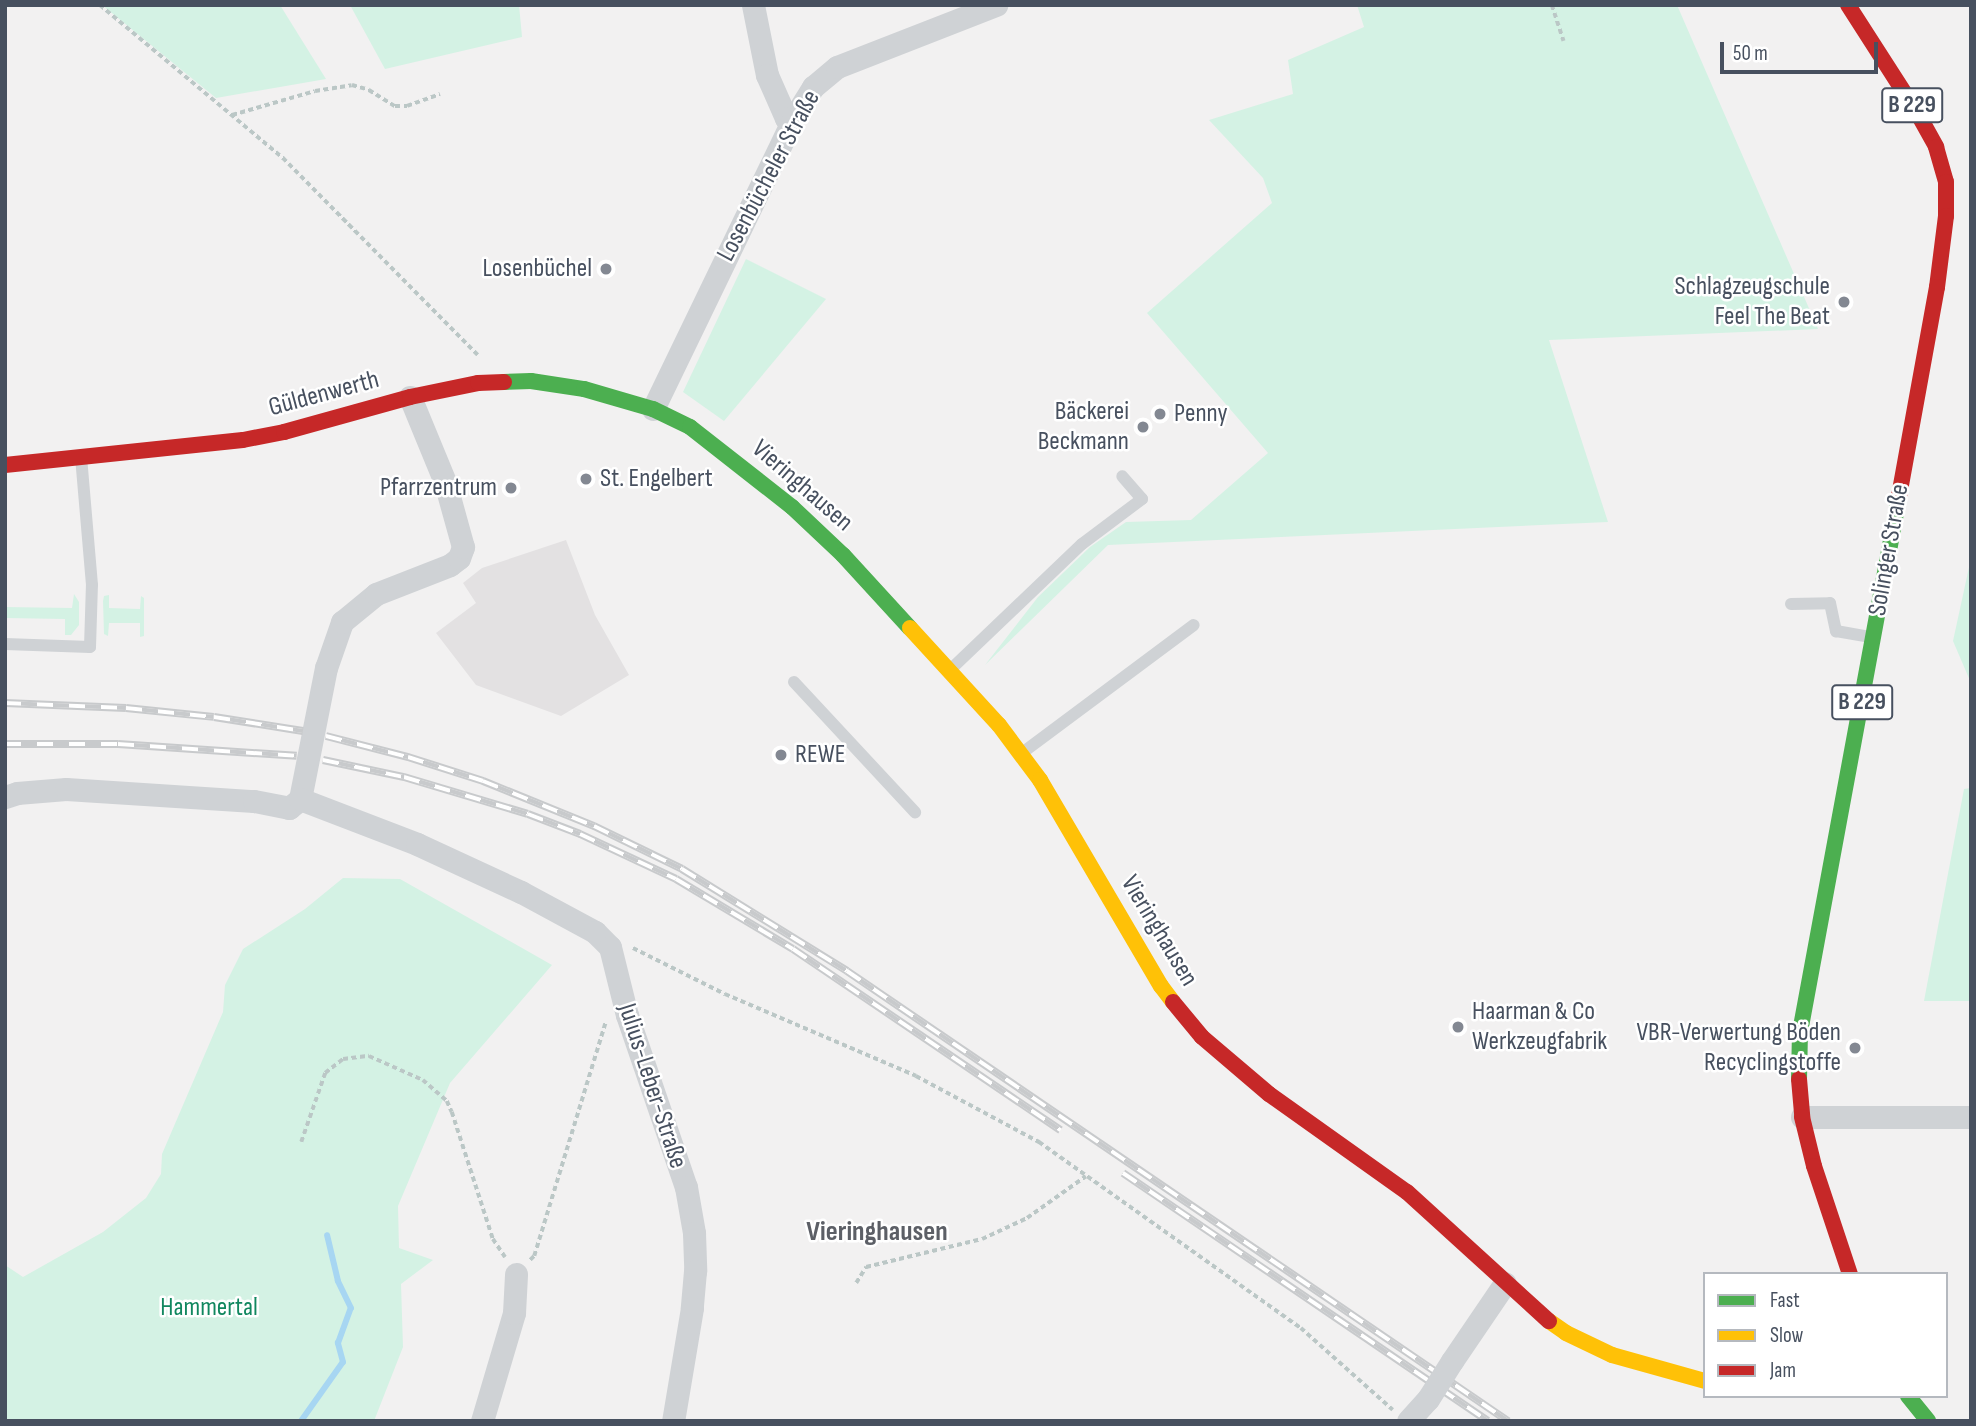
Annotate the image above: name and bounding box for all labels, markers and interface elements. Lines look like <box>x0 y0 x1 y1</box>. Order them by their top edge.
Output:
scale bar <box>1724 28 1882 72</box>
text: 50 m <box>1733 41 1768 66</box>
road number: B 229 <box>1881 84 1944 125</box>
street label: Losenbücheler Straße <box>711 85 827 267</box>
place label: Losenbüchel <box>482 253 592 285</box>
marker: Losenbüchel <box>598 261 614 277</box>
place label: Schlagzeugschule Feel The Beat <box>1674 271 1830 332</box>
marker: Schlagzeugschule Feel The Beat <box>1836 294 1852 310</box>
street label: Güldenwerth <box>265 364 383 424</box>
place label: Bäckerei Beckmann <box>1038 396 1129 458</box>
place label: Penny <box>1174 398 1228 430</box>
marker: Penny <box>1152 406 1168 422</box>
marker: Bäckerei Beckmann <box>1135 419 1151 435</box>
street label: Vieringhausen <box>745 434 859 538</box>
place label: St. Engelbert <box>600 463 713 495</box>
marker: St. Engelbert <box>578 471 594 487</box>
place label: Pfarrzentrum <box>380 472 497 504</box>
marker: Pfarrzentrum <box>503 480 519 496</box>
street label: Solinger Straße <box>1862 482 1916 618</box>
road number: B 229 <box>1830 682 1894 722</box>
place label: REWE <box>795 739 845 771</box>
marker: REWE <box>773 747 789 763</box>
street label: Vieringhausen <box>1114 870 1204 992</box>
place label: Haarman & Co Werkzeugfabrik <box>1472 996 1607 1058</box>
street label: Julius-Leber-Straße <box>611 1000 693 1172</box>
place label: VBR-Verwertung Böden Recyclingstoffe <box>1636 1017 1841 1078</box>
marker: Haarman & Co Werkzeugfabrik <box>1450 1019 1466 1035</box>
marker: VBR-Verwertung Böden Recyclingstoffe <box>1847 1040 1863 1056</box>
district label: Vieringhausen <box>806 1215 948 1249</box>
legend <box>1703 1272 1948 1398</box>
text: Fast <box>1770 1288 1800 1313</box>
park label: Hammertal <box>160 1292 258 1324</box>
text: Slow <box>1770 1323 1803 1348</box>
text: Jam <box>1770 1358 1796 1383</box>

